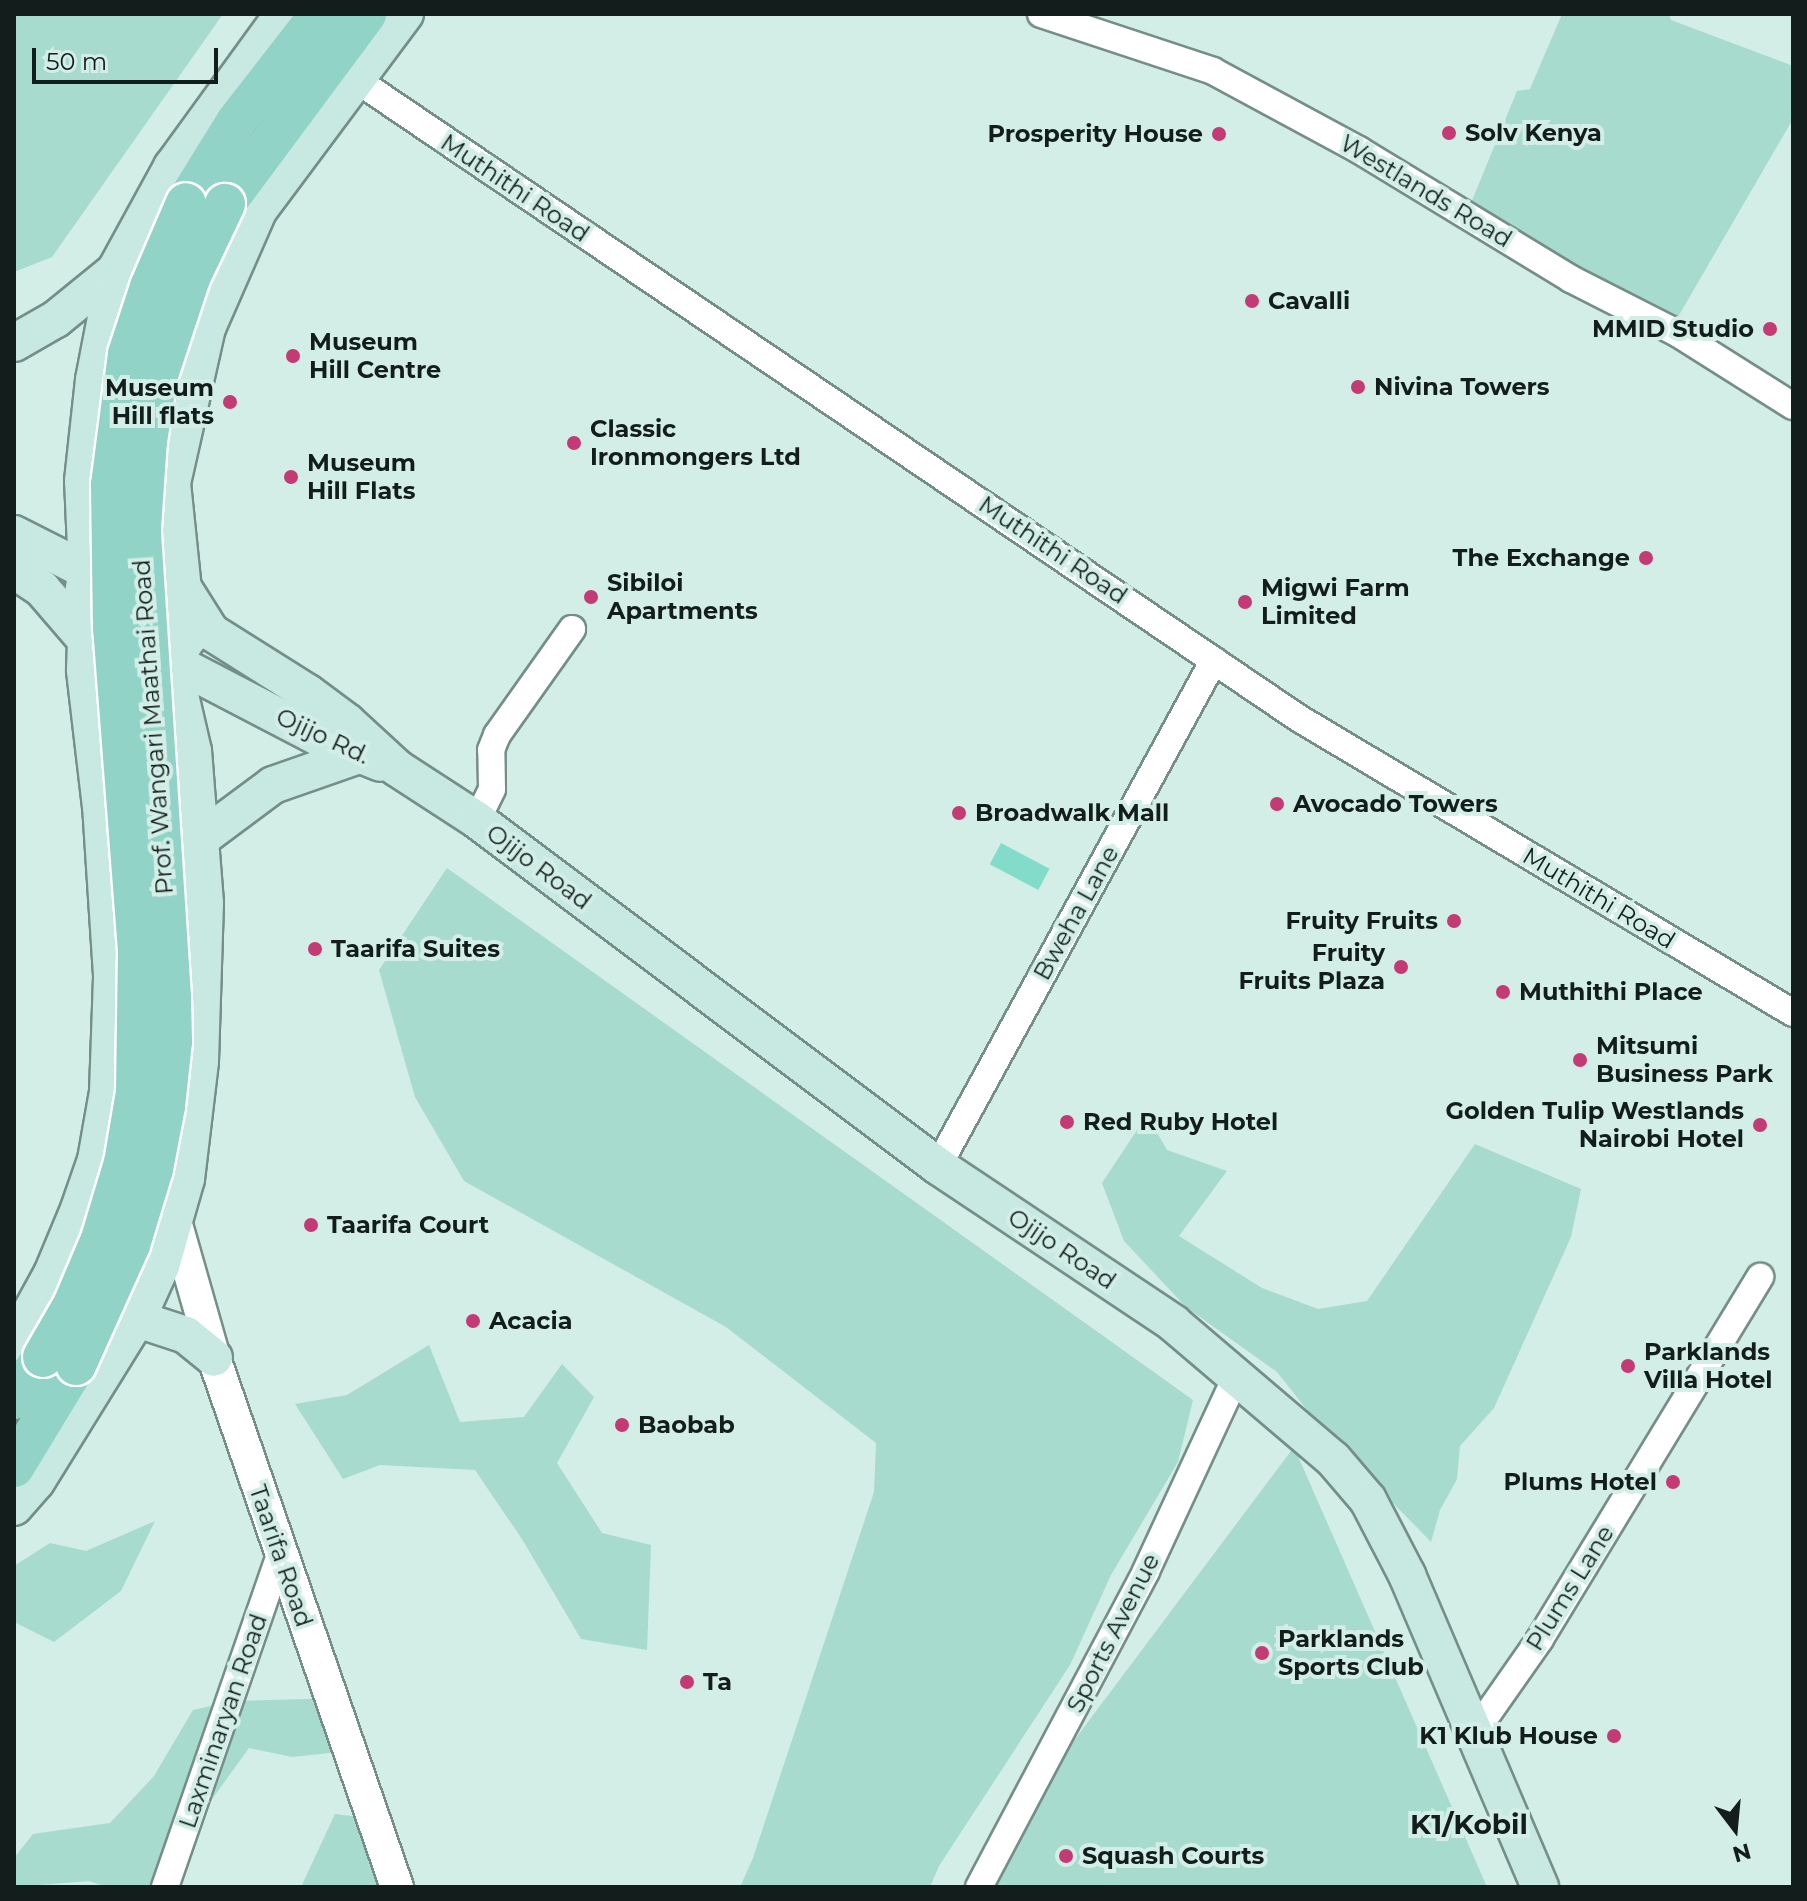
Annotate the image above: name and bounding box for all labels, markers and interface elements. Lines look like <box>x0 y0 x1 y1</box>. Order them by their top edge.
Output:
scale bar <box>36 32 222 82</box>
text: 50 m <box>46 47 107 76</box>
place label: Solv Kenya <box>1465 119 1602 147</box>
place label: Prosperity House <box>987 120 1203 148</box>
marker: Solv Kenya <box>1440 124 1458 142</box>
marker: Prosperity House <box>1210 125 1228 143</box>
street label: Muthithi Road <box>435 128 595 248</box>
street label: Westlands Road <box>1335 128 1517 254</box>
place label: Cavalli <box>1268 287 1350 315</box>
marker: Cavalli <box>1243 292 1261 310</box>
place label: MMID Studio <box>1592 315 1754 343</box>
marker: MMID Studio <box>1761 320 1779 338</box>
place label: Museum Hill Centre <box>309 328 441 384</box>
marker: Museum Hill Centre <box>284 347 302 365</box>
place label: Nivina Towers <box>1374 373 1550 401</box>
place label: Museum Hill flats <box>105 374 214 430</box>
marker: Nivina Towers <box>1349 378 1367 396</box>
marker: Museum Hill flats <box>221 393 239 411</box>
place label: Classic Ironmongers Ltd <box>590 415 801 471</box>
marker: Classic Ironmongers Ltd <box>565 434 583 452</box>
place label: Museum Hill Flats <box>307 449 416 505</box>
marker: Museum Hill Flats <box>282 468 300 486</box>
street label: Muthithi Road <box>973 490 1133 610</box>
place label: The Exchange <box>1453 544 1630 572</box>
marker: The Exchange <box>1637 549 1655 567</box>
street label: Prof. Wangari Maathai Road <box>127 559 179 895</box>
place label: Sibiloi Apartments <box>607 569 758 625</box>
place label: Migwi Farm Limited <box>1261 574 1410 630</box>
marker: Sibiloi Apartments <box>582 588 600 606</box>
marker: Migwi Farm Limited <box>1236 593 1254 611</box>
street label: Ojijo Rd. <box>272 702 374 770</box>
place label: Avocado Towers <box>1293 790 1498 818</box>
marker: Avocado Towers <box>1268 795 1286 813</box>
place label: Broadwalk Mall <box>975 799 1169 827</box>
marker: Broadwalk Mall <box>950 804 968 822</box>
street label: Ojijo Road <box>481 818 597 916</box>
street label: Bweha Lane <box>1027 841 1125 985</box>
street label: Muthithi Road <box>1518 841 1680 955</box>
place label: Fruity Fruits <box>1286 907 1438 935</box>
marker: Fruity Fruits <box>1445 912 1463 930</box>
place label: Taarifa Suites <box>331 935 500 963</box>
place label: Fruity Fruits Plaza <box>1238 939 1385 995</box>
marker: Taarifa Suites <box>306 940 324 958</box>
marker: Fruity Fruits Plaza <box>1392 958 1410 976</box>
place label: Muthithi Place <box>1519 978 1703 1006</box>
marker: Muthithi Place <box>1494 983 1512 1001</box>
place label: Mitsumi Business Park <box>1596 1032 1773 1088</box>
marker: Mitsumi Business Park <box>1571 1051 1589 1069</box>
place label: Golden Tulip Westlands Nairobi Hotel <box>1446 1097 1744 1153</box>
place label: Red Ruby Hotel <box>1083 1108 1278 1136</box>
marker: Red Ruby Hotel <box>1058 1113 1076 1131</box>
marker: Golden Tulip Westlands Nairobi Hotel <box>1751 1116 1769 1134</box>
street label: Ojijo Road <box>1003 1202 1121 1296</box>
place label: Taarifa Court <box>327 1211 489 1239</box>
marker: Taarifa Court <box>302 1216 320 1234</box>
place label: Acacia <box>489 1307 572 1335</box>
marker: Acacia <box>464 1312 482 1330</box>
place label: Parklands Villa Hotel <box>1644 1338 1773 1394</box>
marker: Parklands Villa Hotel <box>1619 1357 1637 1375</box>
place label: Baobab <box>638 1411 735 1439</box>
marker: Baobab <box>613 1416 631 1434</box>
place label: Plums Hotel <box>1503 1468 1657 1496</box>
marker: Plums Hotel <box>1664 1473 1682 1491</box>
street label: Taarifa Road <box>243 1481 319 1631</box>
street label: Plums Lane <box>1520 1520 1620 1656</box>
street label: Sports Avenue <box>1061 1549 1165 1717</box>
street label: Laxminaryan Road <box>173 1610 273 1832</box>
place label: Parklands Sports Club <box>1278 1625 1424 1681</box>
marker: Parklands Sports Club <box>1253 1644 1271 1662</box>
place label: Ta <box>703 1668 732 1696</box>
marker: Ta <box>678 1673 696 1691</box>
place label: K1 Klub House <box>1419 1722 1598 1750</box>
marker: K1 Klub House <box>1605 1727 1623 1745</box>
north arrow <box>1695 1789 1775 1869</box>
district label: K1/Kobil <box>1410 1807 1528 1841</box>
text: N <box>1729 1837 1754 1868</box>
place label: Squash Courts <box>1082 1842 1264 1870</box>
marker: Squash Courts <box>1057 1847 1075 1865</box>

